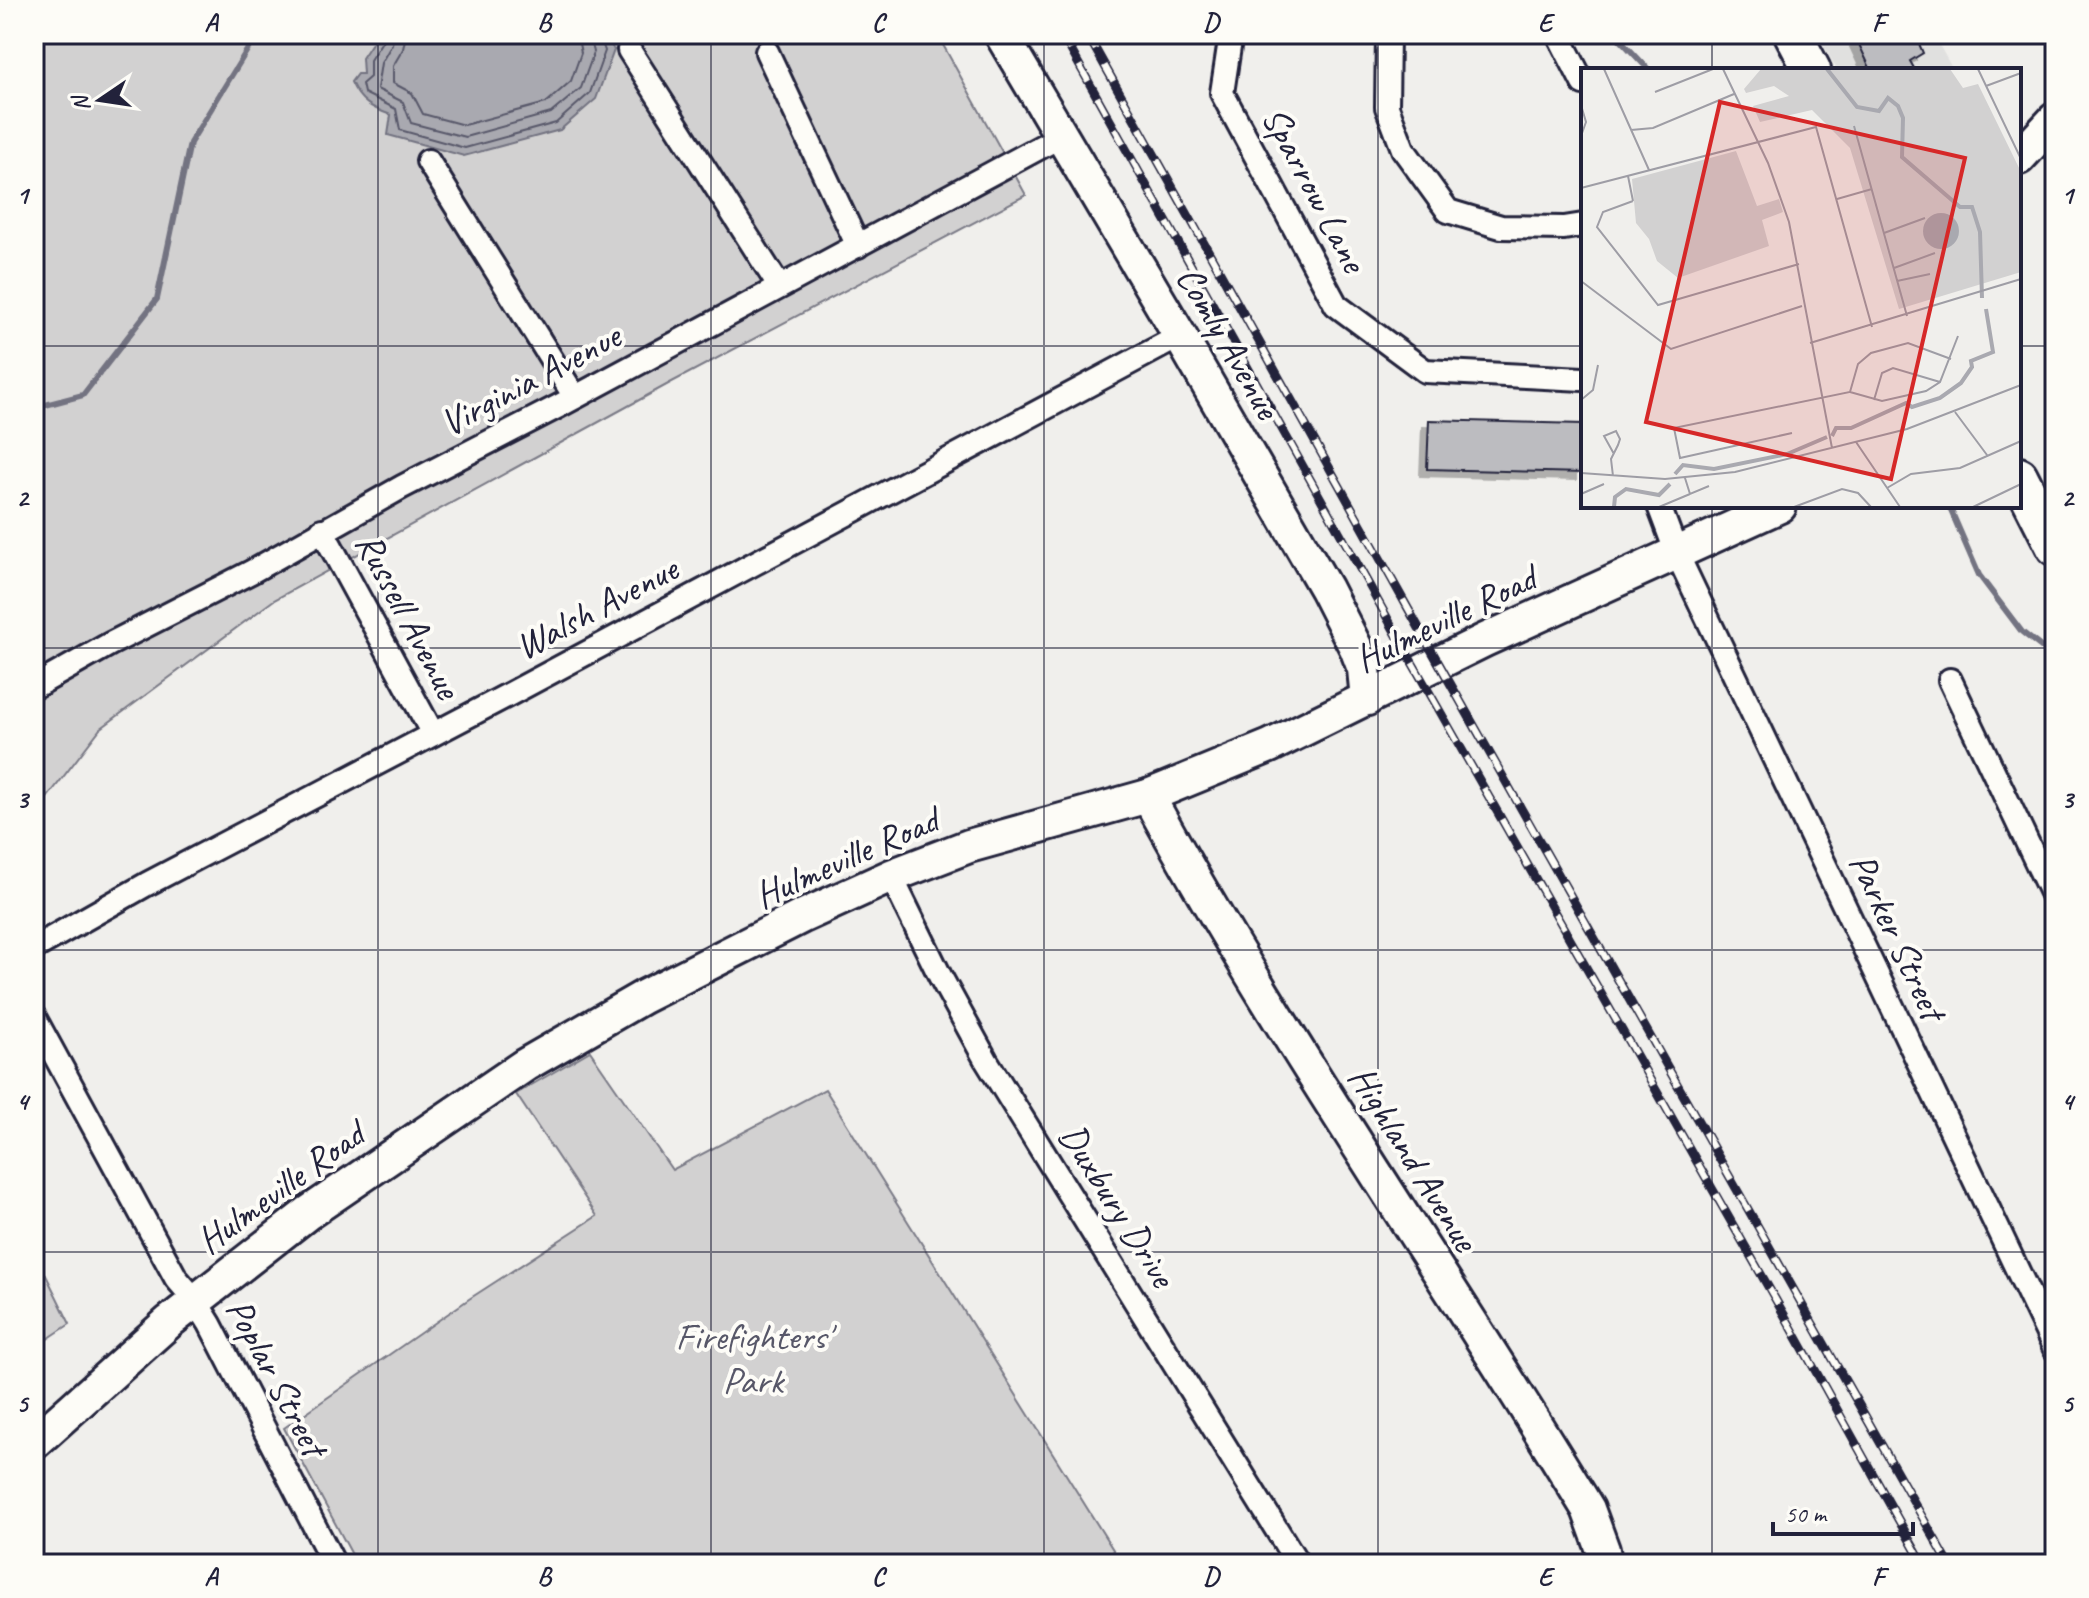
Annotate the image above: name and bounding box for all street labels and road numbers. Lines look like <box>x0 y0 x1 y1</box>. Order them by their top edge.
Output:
street label: Sparrow Lane <box>1251 99 1379 282</box>
street label: Comly Avenue <box>1166 258 1292 429</box>
street label: Virginia Avenue <box>432 311 631 447</box>
street label: Russell Avenue <box>345 524 473 709</box>
street label: Walsh Avenue <box>507 544 688 670</box>
street label: Hulmeville Road <box>1347 552 1548 683</box>
street label: Hulmeville Road <box>747 794 950 919</box>
street label: Parker Street <box>1839 845 1959 1032</box>
street label: Highland Avenue <box>1338 1057 1490 1262</box>
street label: Hulmeville Road <box>187 1108 377 1264</box>
street label: Duxbury Drive <box>1049 1115 1188 1298</box>
street label: Poplar Street <box>216 1290 340 1469</box>

